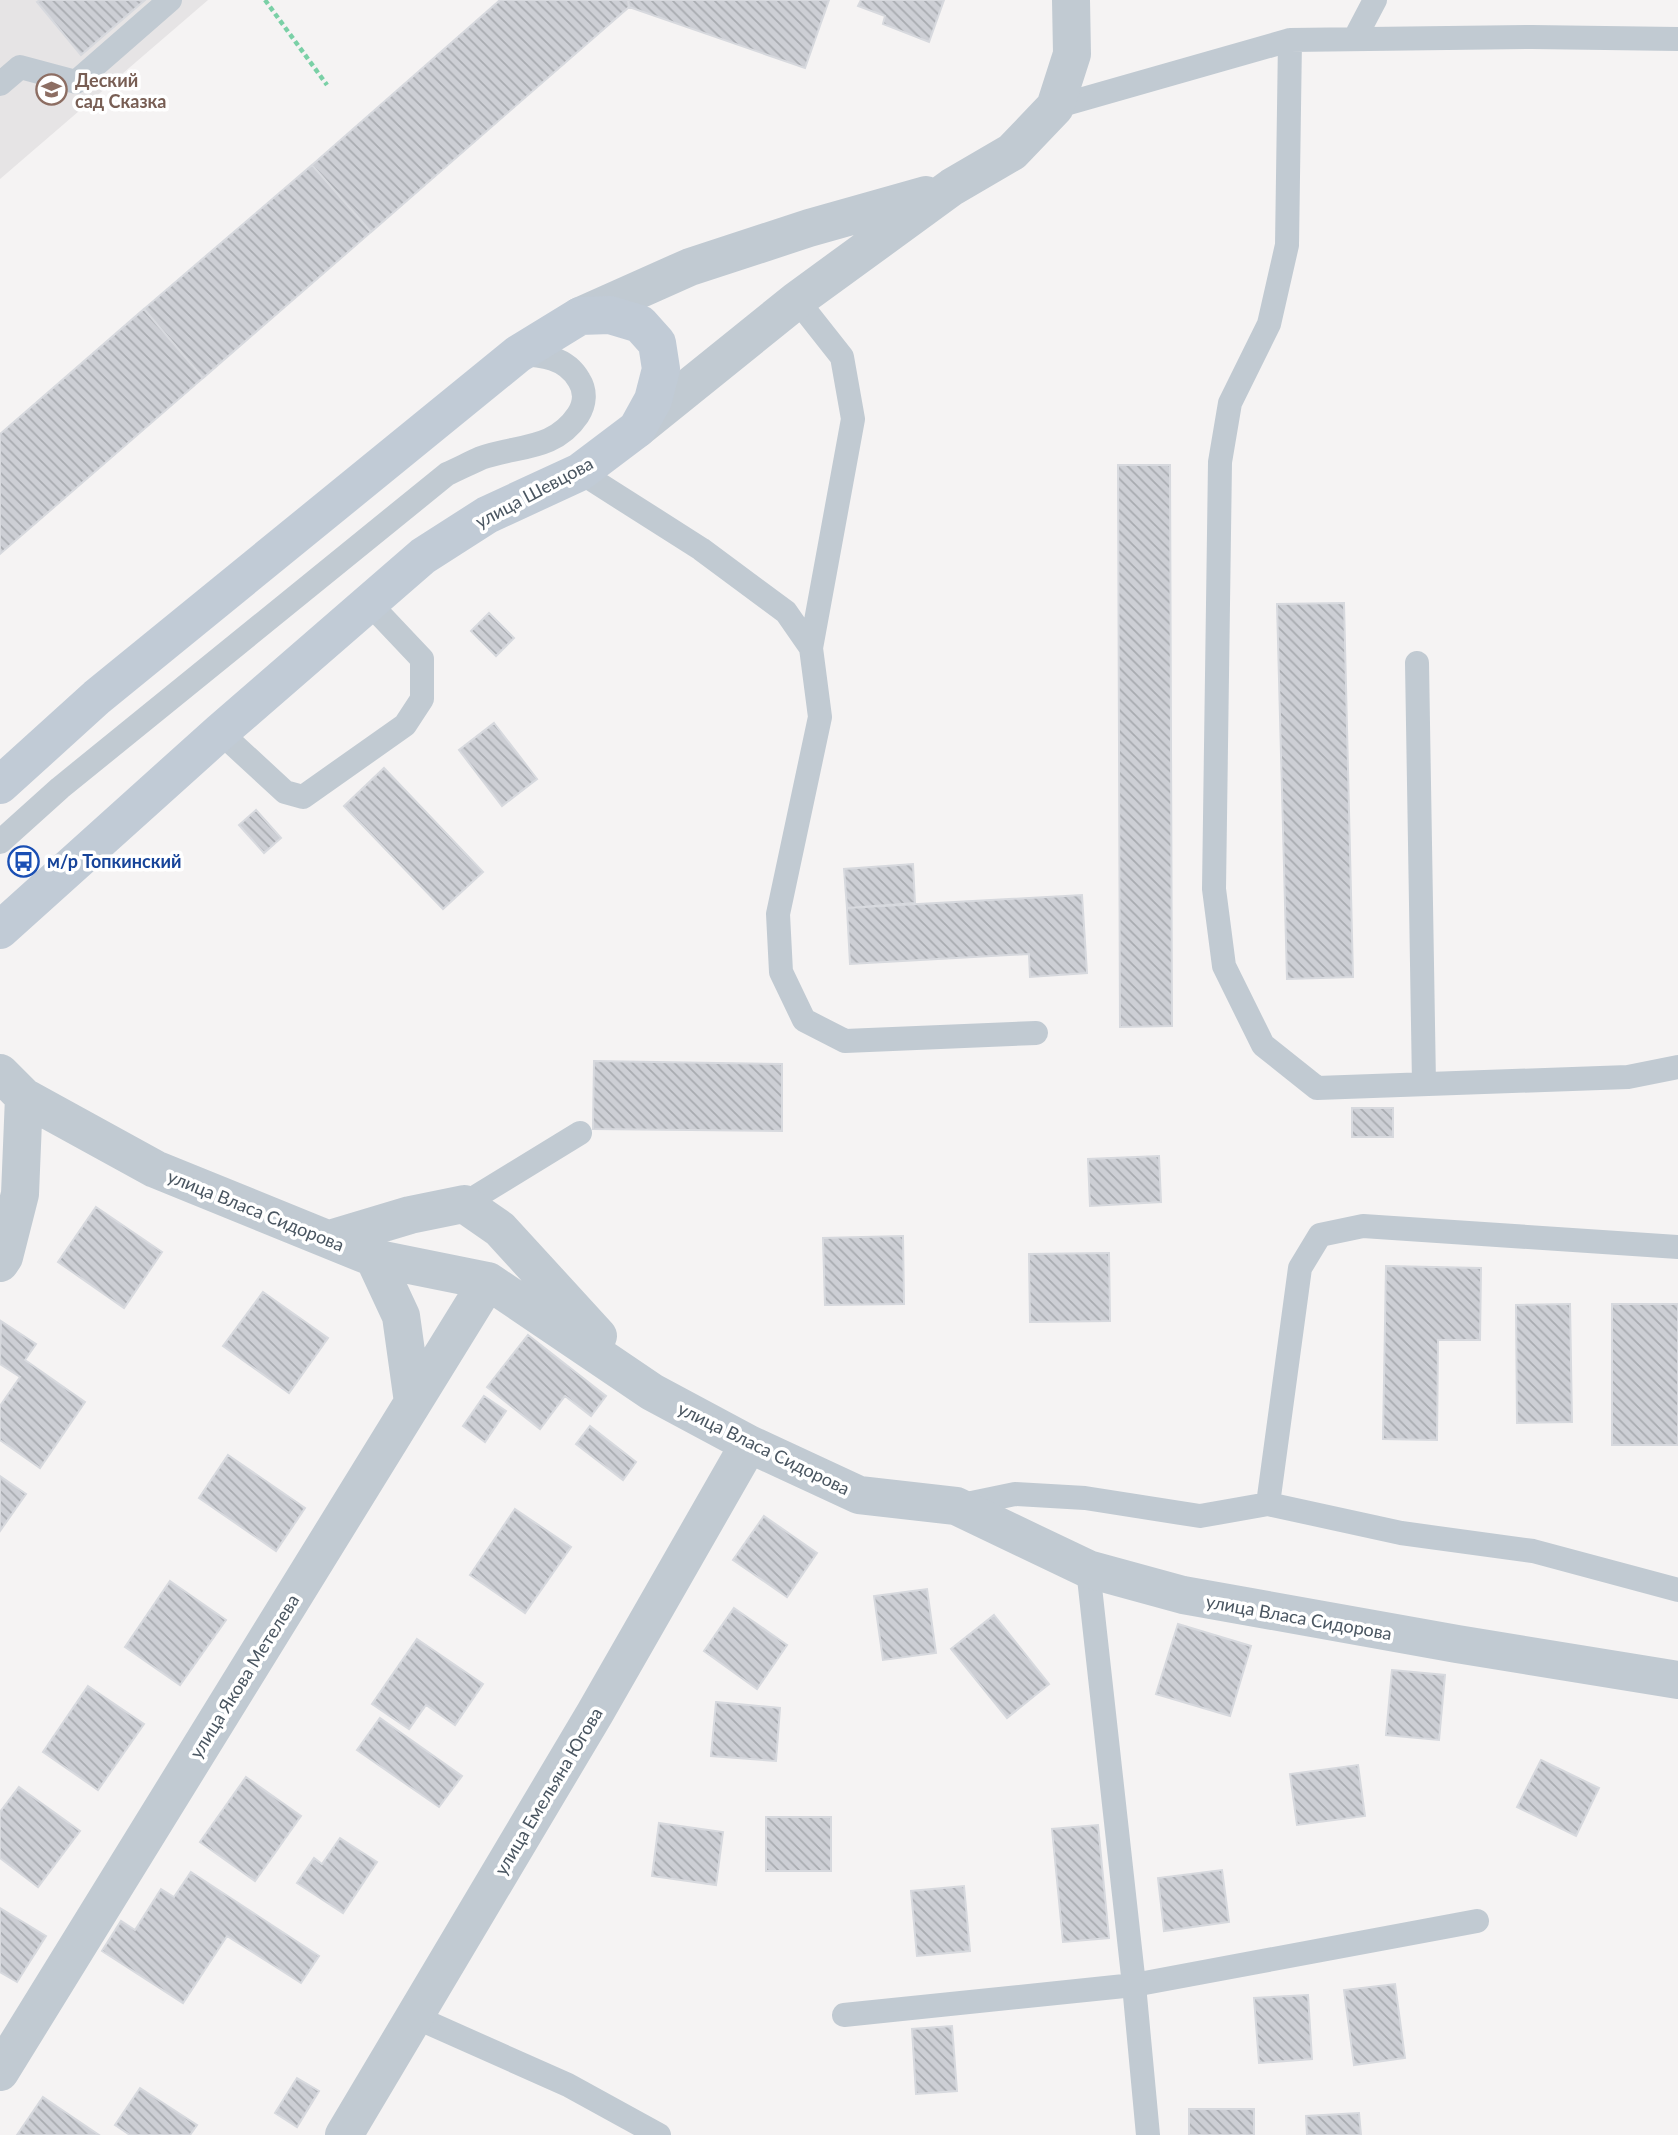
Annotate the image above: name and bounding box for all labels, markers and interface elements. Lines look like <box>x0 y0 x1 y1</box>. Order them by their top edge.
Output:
place label: Деский сад Сказка <box>75 69 166 112</box>
school or university icon: Деский сад Сказка <box>35 73 69 107</box>
street label: улица Шевцова <box>471 452 597 532</box>
bus stop icon: м/р Топкинский <box>7 844 41 878</box>
place label: м/р Топкинский <box>47 850 182 872</box>
street label: улица Власа Сидорова <box>165 1165 347 1255</box>
street label: улица Власа Сидорова <box>675 1397 853 1499</box>
street label: улица Якова Метелева <box>185 1590 303 1762</box>
street label: улица Власа Сидорова <box>1204 1590 1394 1644</box>
street label: улица Емельяна Югова <box>489 1703 607 1879</box>

